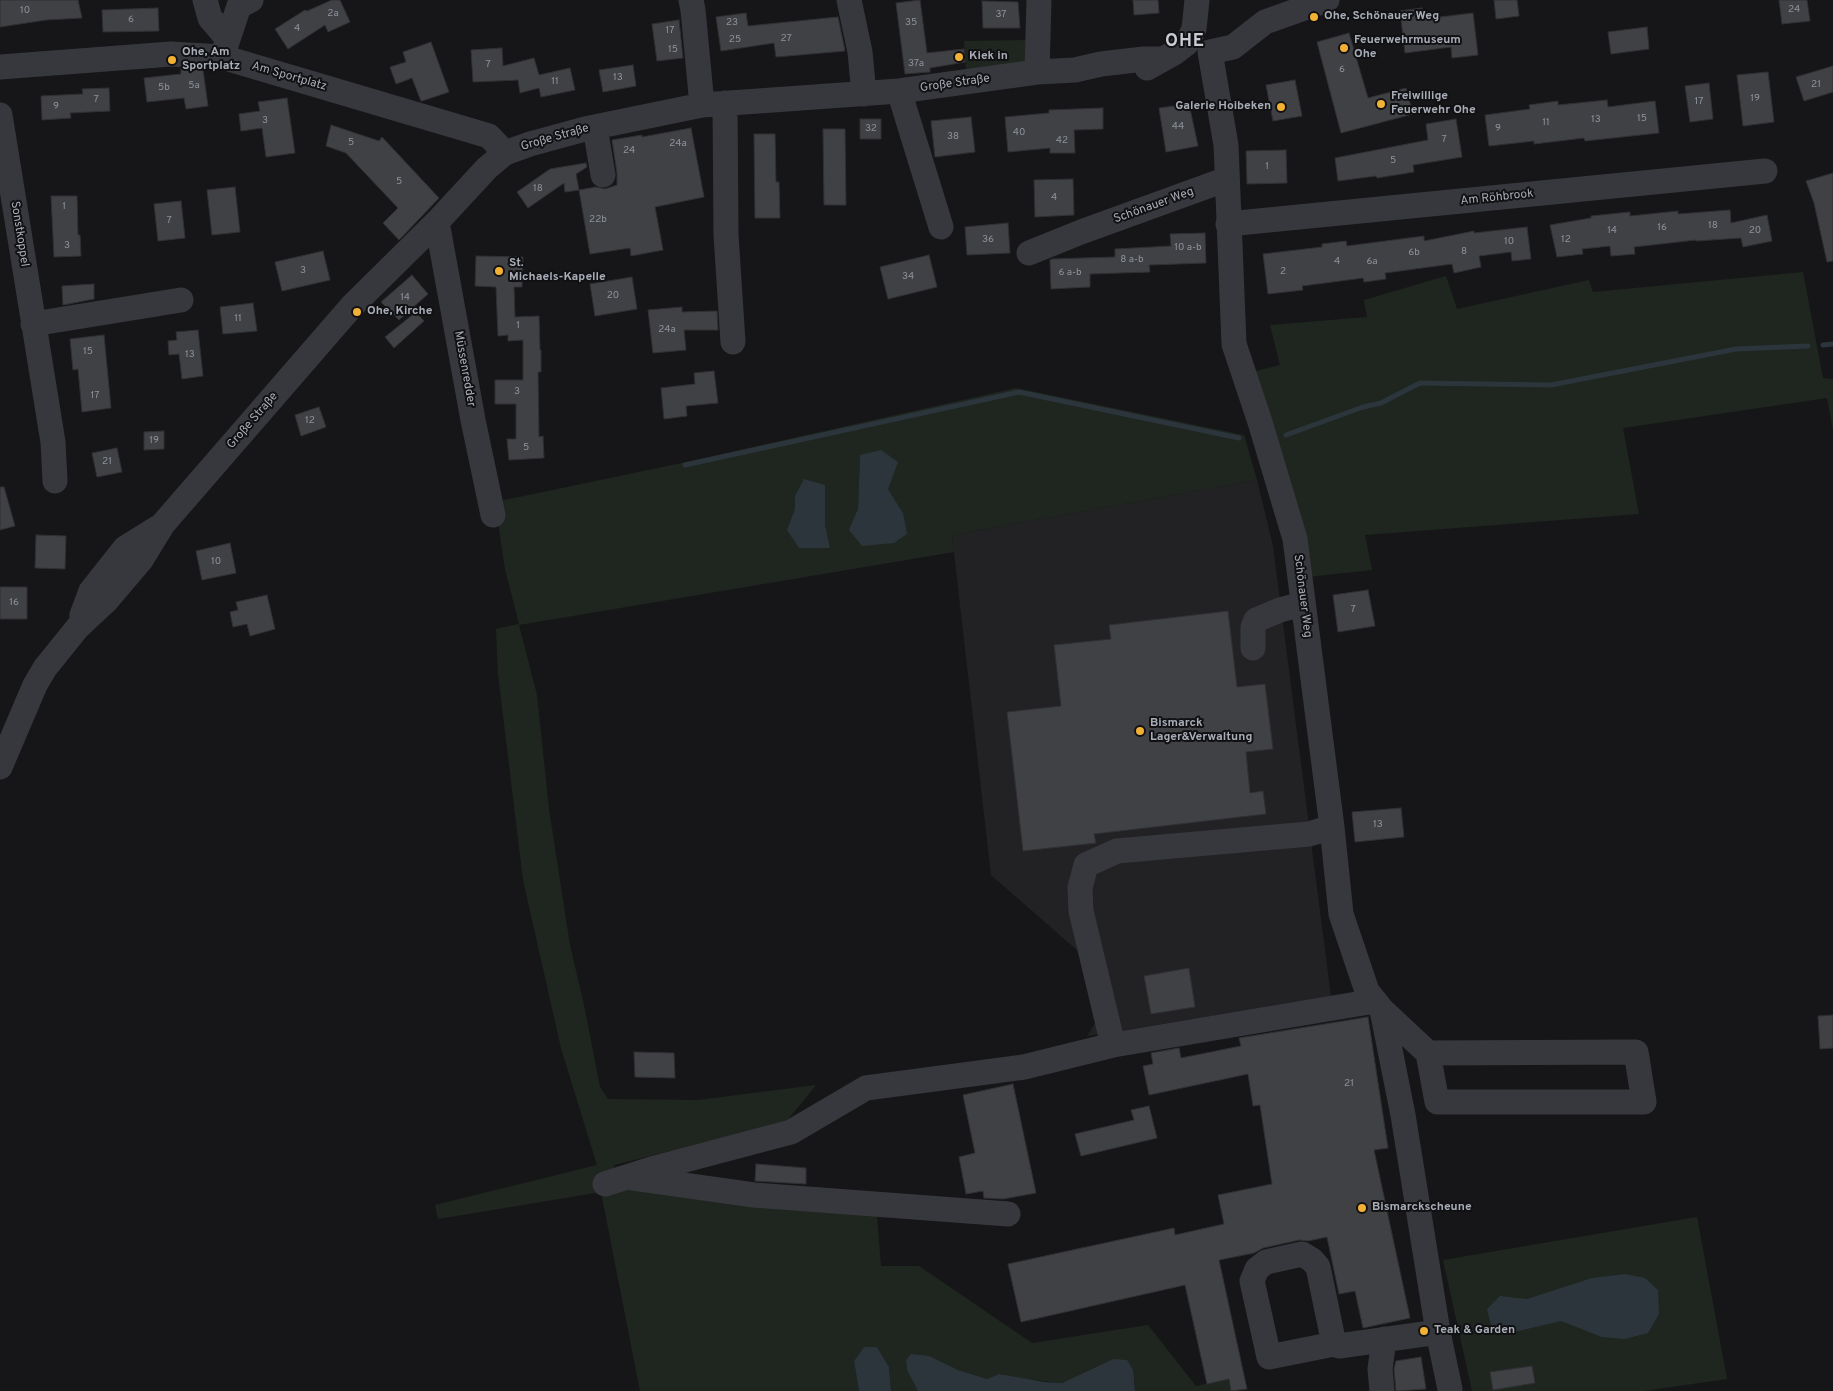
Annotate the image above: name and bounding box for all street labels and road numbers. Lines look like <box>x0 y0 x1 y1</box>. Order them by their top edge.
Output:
street label: Am Sportplatz <box>250 59 328 95</box>
street label: Große Straße <box>919 72 991 96</box>
street label: Große Straße <box>519 121 591 155</box>
street label: Schönauer Weg <box>1112 185 1196 227</box>
street label: Am Röhbrook <box>1460 187 1534 209</box>
street label: Sonstkoppel <box>7 200 31 268</box>
street label: Müssenredder <box>450 330 478 408</box>
street label: Große Straße <box>225 390 281 452</box>
street label: Schönauer Weg <box>1290 553 1314 639</box>

